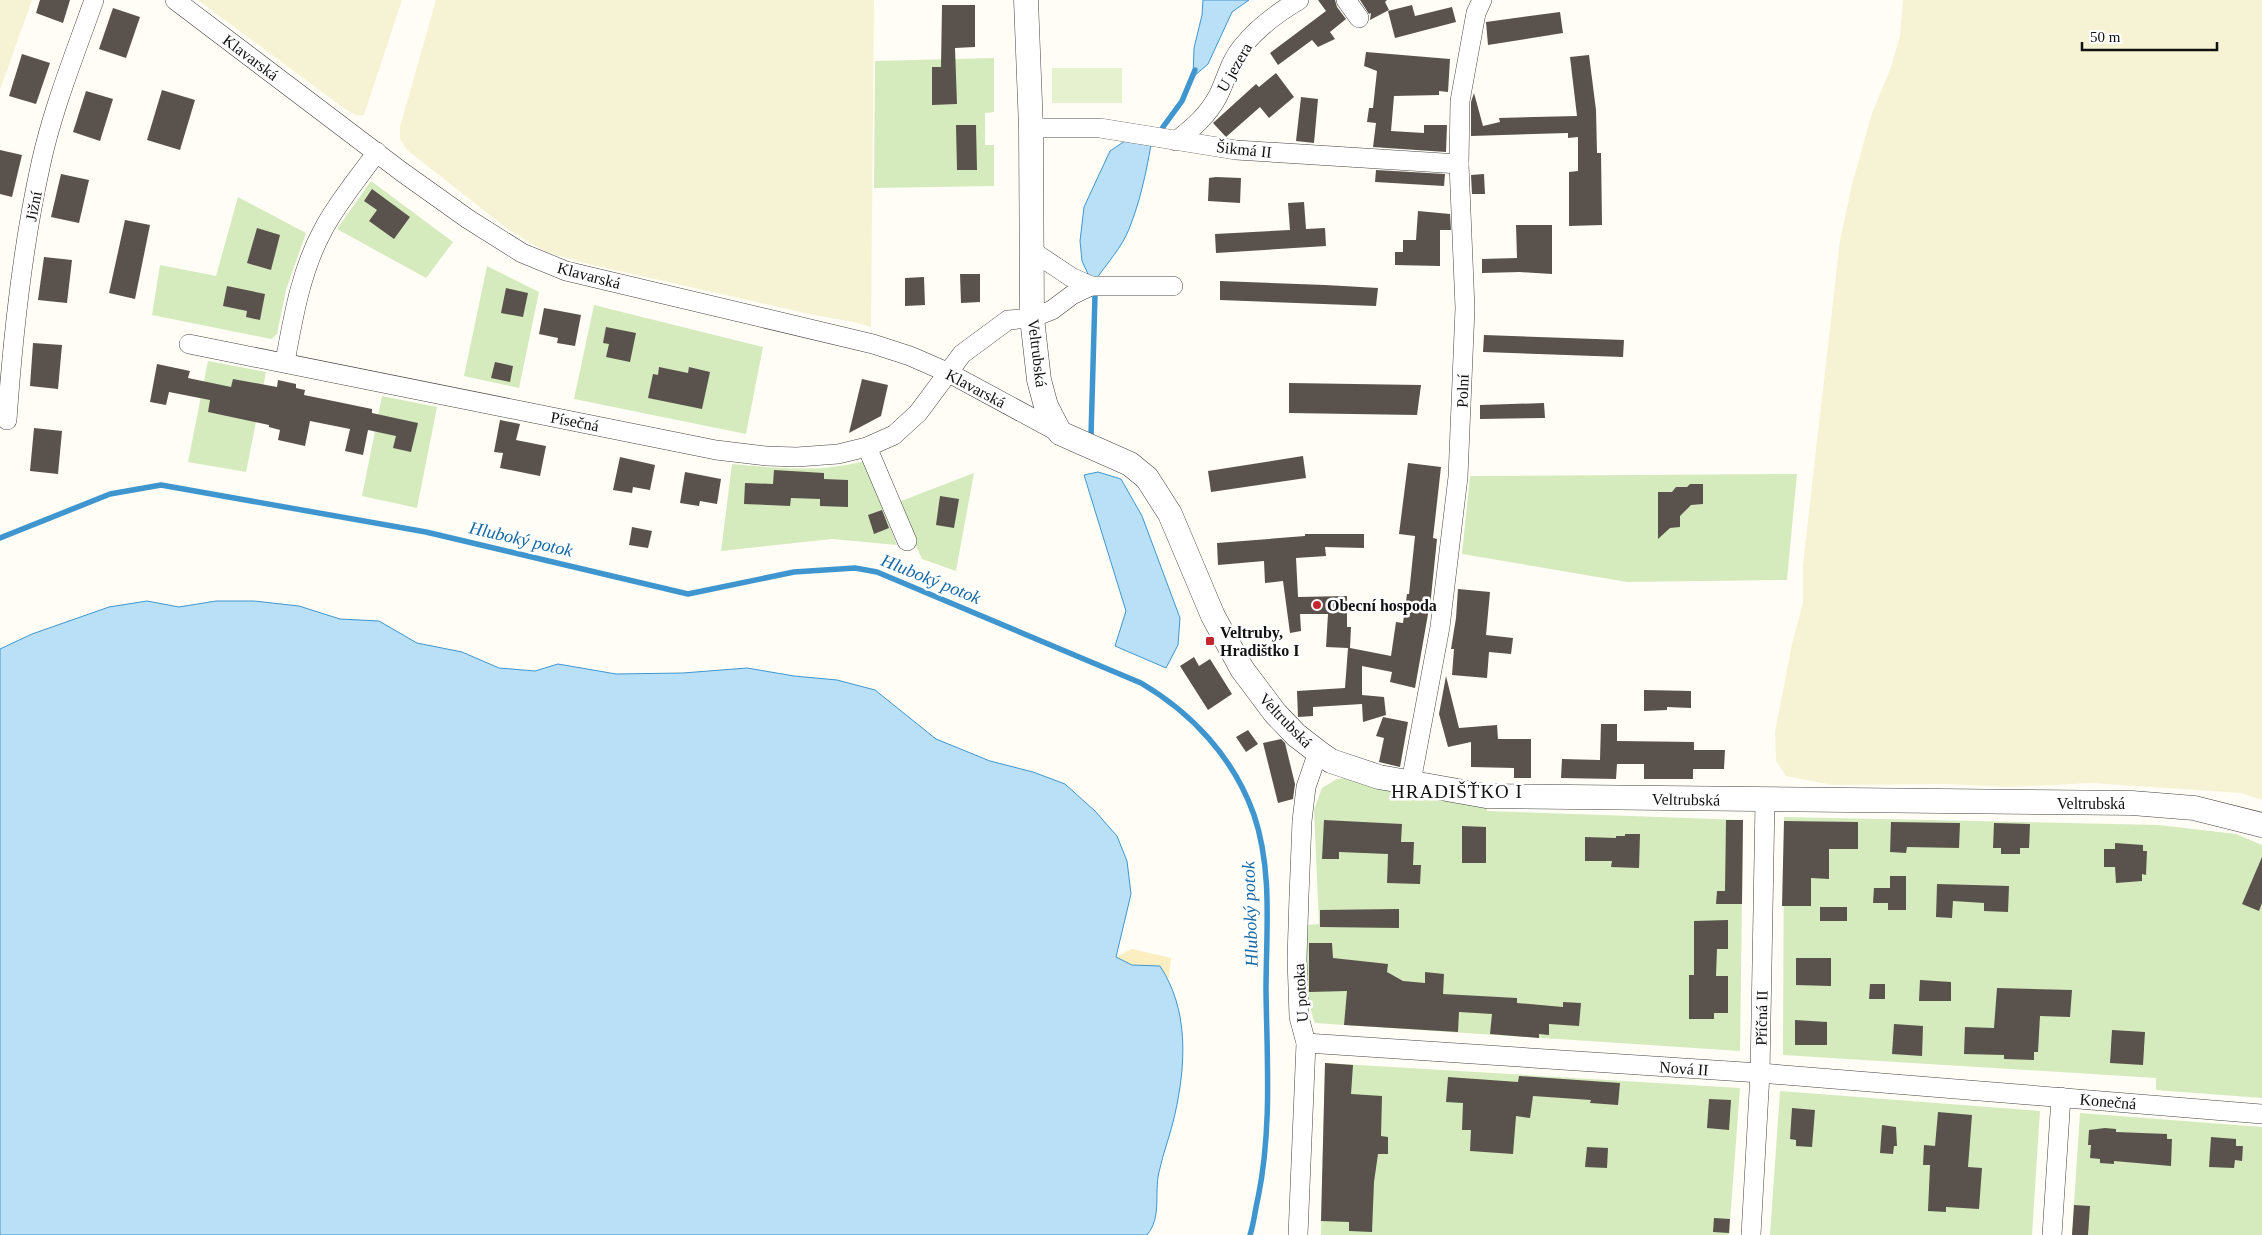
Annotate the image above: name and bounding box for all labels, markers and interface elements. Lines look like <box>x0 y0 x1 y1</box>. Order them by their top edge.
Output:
scale bar <box>2082 20 2217 52</box>
text: 50 m <box>2090 29 2121 45</box>
street label: Klavarská <box>220 31 282 84</box>
street label: U jezera <box>1214 40 1256 95</box>
street label: Šikmá II <box>1215 137 1273 161</box>
street label: Jižní <box>22 189 45 223</box>
street label: Klavarská <box>555 259 622 292</box>
street label: Veltrubská <box>1025 318 1050 388</box>
street label: Klavarská <box>943 366 1008 411</box>
street label: Polní <box>1453 373 1472 408</box>
street label: Písečná <box>549 408 601 434</box>
water label: Hluboký potok <box>466 517 576 561</box>
water label: Hluboký potok <box>877 550 985 608</box>
place label: Obecní hospoda <box>1327 597 1437 615</box>
marker: Obecní hospoda <box>1311 599 1323 611</box>
place label: Veltruby, Hradištko I <box>1220 624 1300 659</box>
marker: Veltruby, Hradištko I <box>1204 635 1216 647</box>
street label: Veltrubská <box>1256 690 1316 751</box>
district label: HRADIŠŤKO I <box>1391 781 1523 802</box>
street label: Veltrubská <box>1652 790 1720 809</box>
street label: Veltrubská <box>2057 795 2125 812</box>
water label: Hluboký potok <box>1238 860 1262 968</box>
street label: U potoka <box>1290 963 1312 1023</box>
street label: Příčná II <box>1753 990 1770 1046</box>
street label: Nová II <box>1659 1058 1709 1079</box>
street label: Konečná <box>2079 1091 2137 1112</box>

